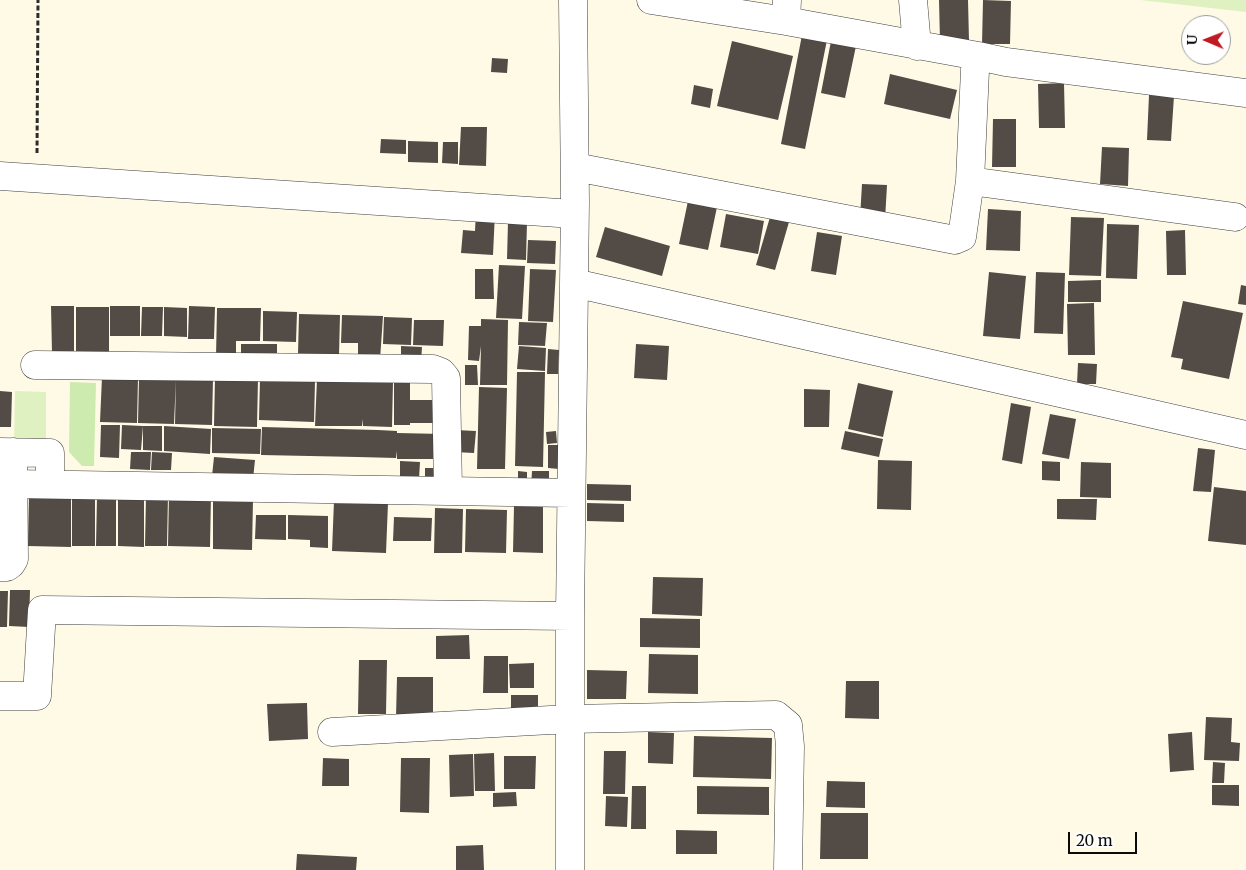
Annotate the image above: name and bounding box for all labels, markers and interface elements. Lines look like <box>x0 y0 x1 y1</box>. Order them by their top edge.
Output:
north arrow <box>1181 15 1231 65</box>
text: U <box>1183 34 1201 45</box>
scale bar <box>1071 822 1140 854</box>
text: 20 m <box>1076 831 1113 850</box>

